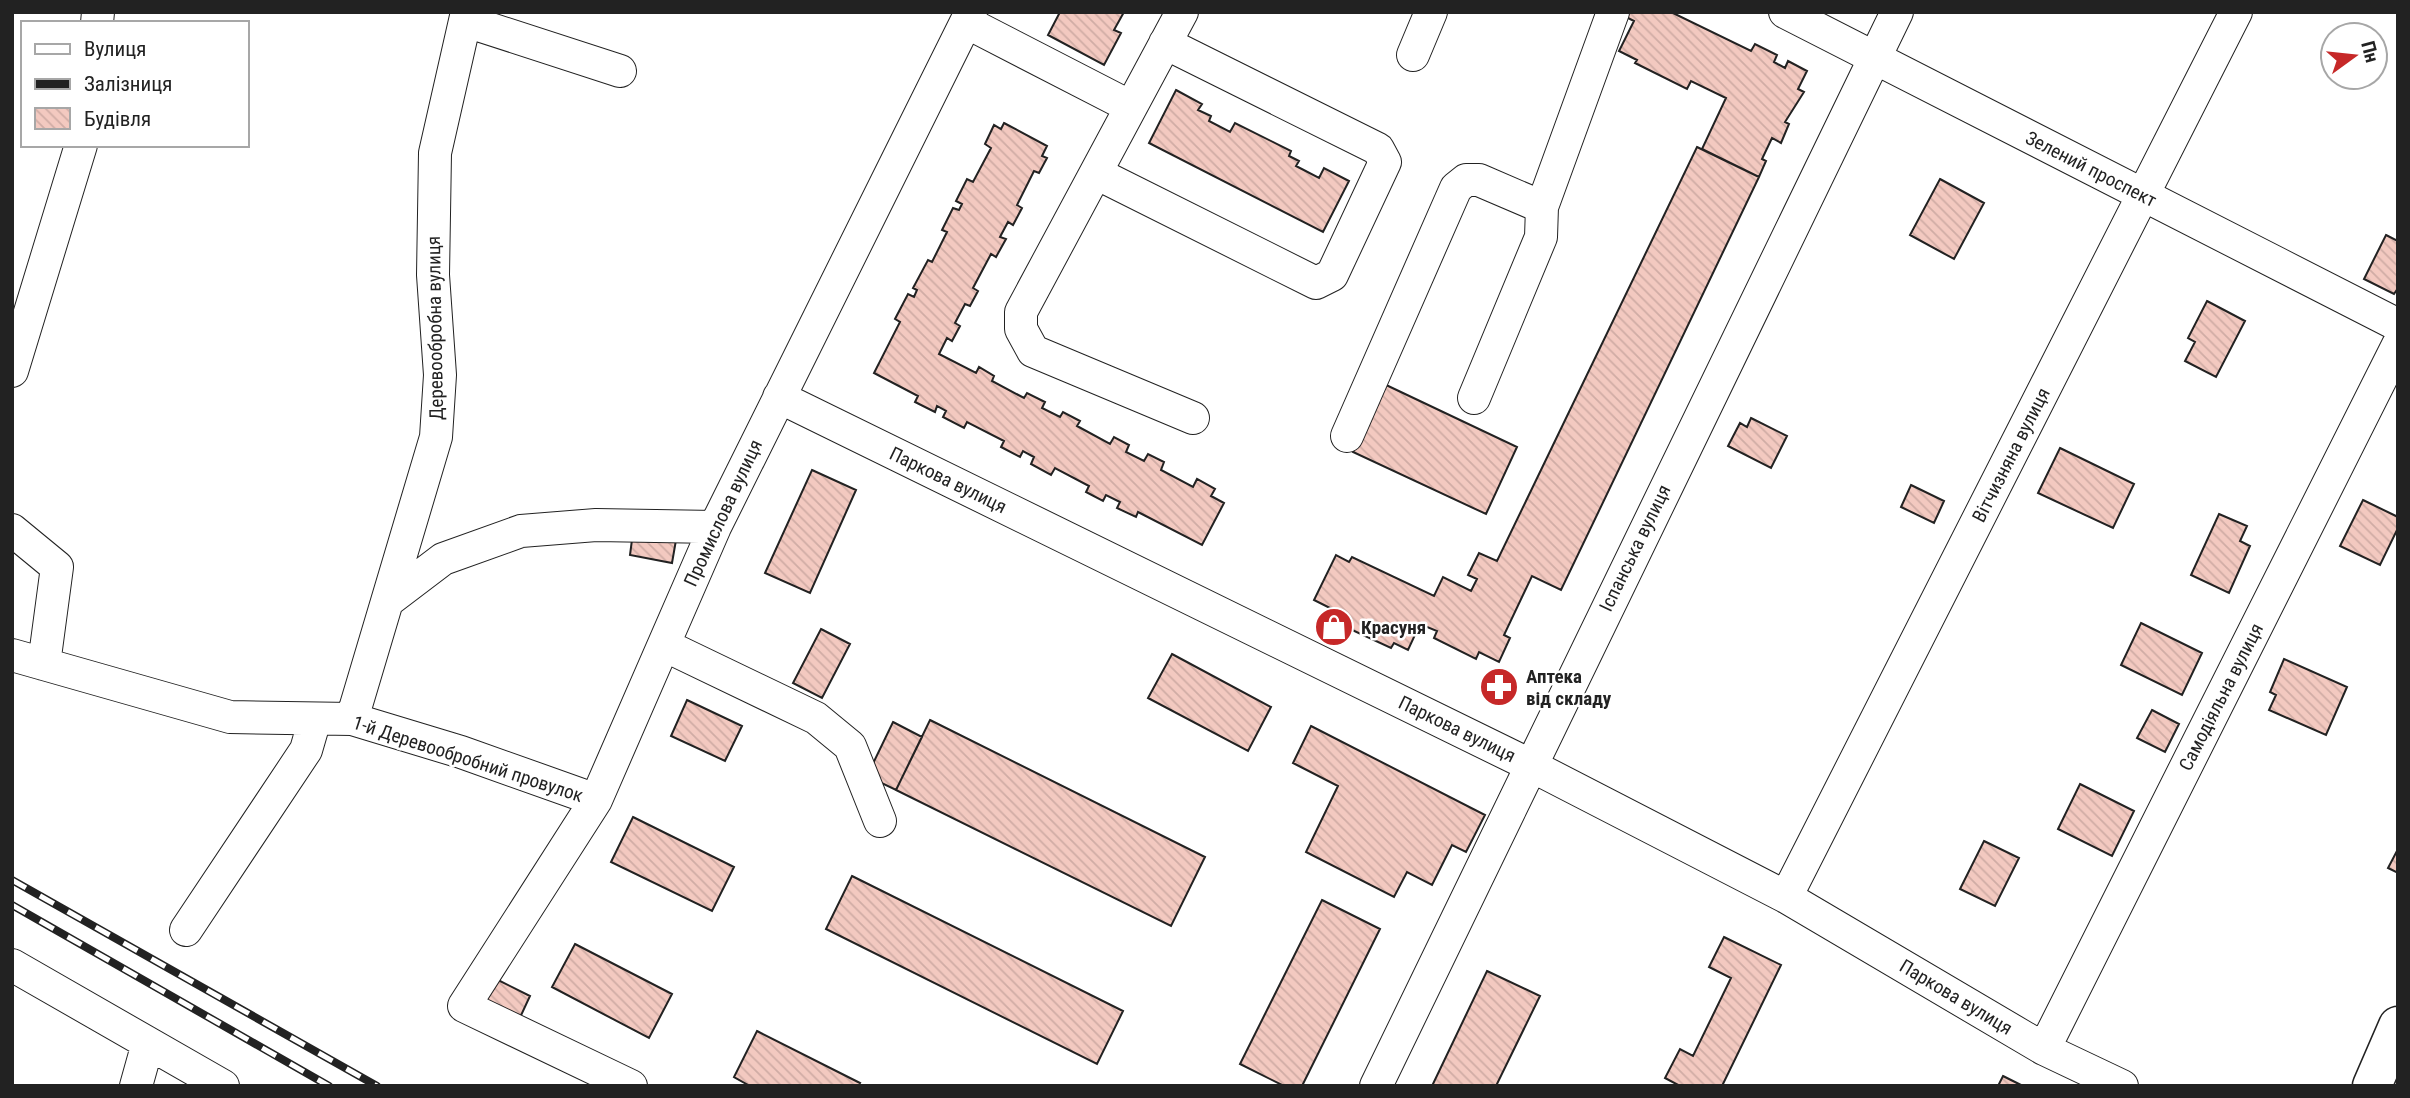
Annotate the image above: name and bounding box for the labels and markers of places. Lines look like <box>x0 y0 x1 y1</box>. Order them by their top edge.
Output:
shop icon: Красуня <box>1313 606 1355 648</box>
place label: Красуня <box>1361 616 1426 639</box>
place label: Аптека від складу <box>1526 665 1612 710</box>
pharmacy icon: Аптека від складу <box>1478 666 1520 708</box>

